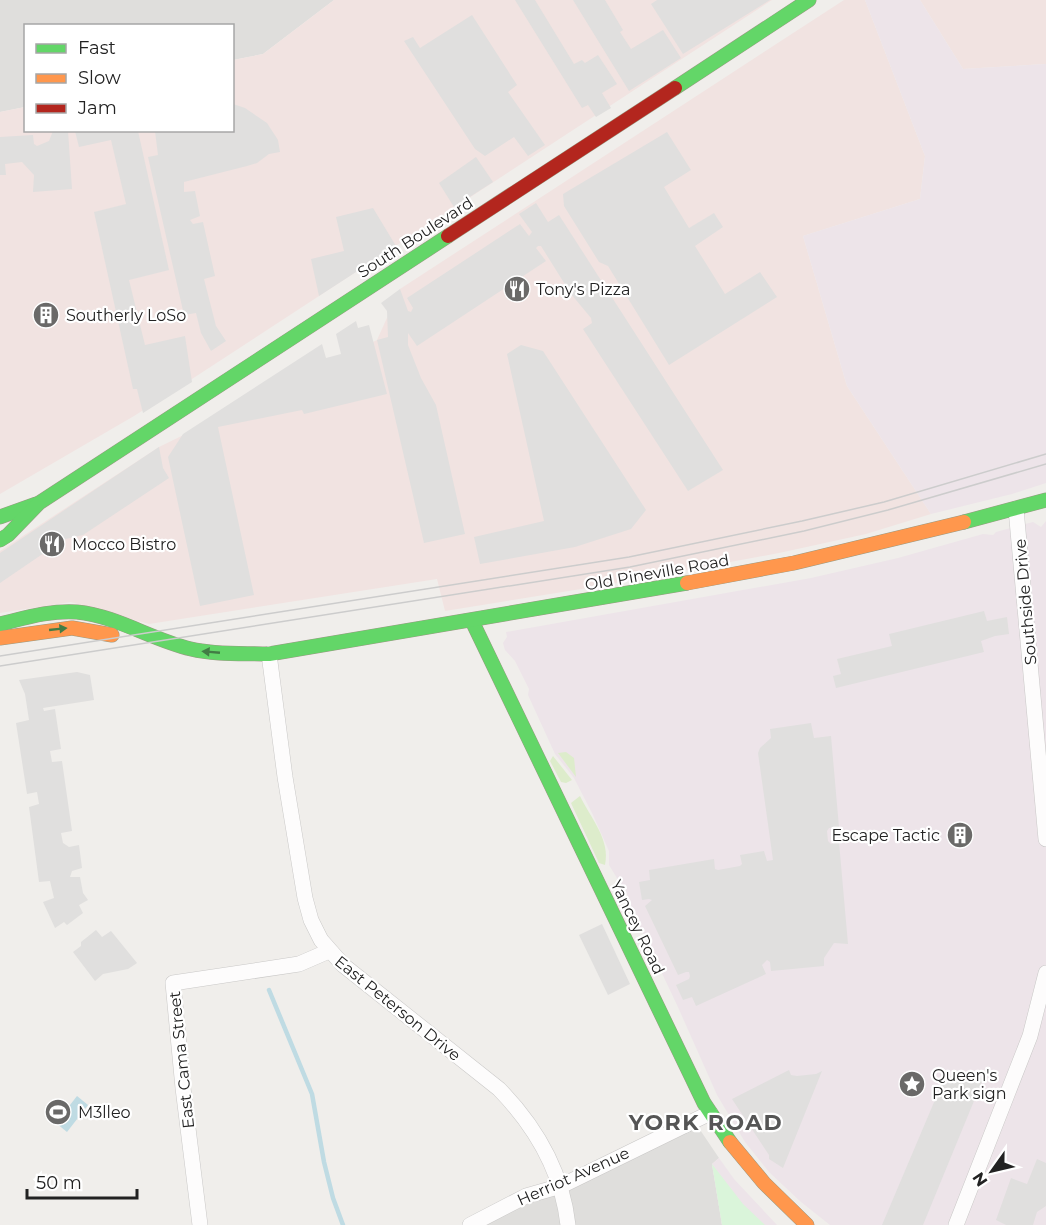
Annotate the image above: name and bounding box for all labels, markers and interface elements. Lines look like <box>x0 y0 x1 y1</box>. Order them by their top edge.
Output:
legend <box>24 24 234 132</box>
text: Fast <box>78 37 116 59</box>
text: Slow <box>78 67 121 89</box>
text: Jam <box>77 97 117 119</box>
street label: South Boulevard <box>354 193 476 282</box>
restaurant icon: Tony's Pizza <box>502 274 532 304</box>
place label: Tony's Pizza <box>536 280 630 299</box>
building icon: Southerly LoSo <box>31 300 61 330</box>
place label: Southerly LoSo <box>66 306 186 325</box>
restaurant icon: Mocco Bistro <box>37 529 67 559</box>
place label: Mocco Bistro <box>72 535 176 554</box>
street label: Southside Drive <box>1011 538 1040 666</box>
street label: Old Pineville Road <box>583 550 731 595</box>
one-way arrow <box>48 624 67 634</box>
one-way arrow <box>201 647 220 657</box>
building icon: Escape Tactic <box>945 820 975 850</box>
place label: Escape Tactic <box>831 826 940 845</box>
street label: Yancey Road <box>607 877 669 977</box>
street label: East Peterson Drive <box>331 952 464 1065</box>
street label: East Cama Street <box>165 990 198 1130</box>
place label: Queen's Park sign <box>932 1066 1007 1103</box>
place icon: Queen's Park sign <box>897 1069 927 1099</box>
sports icon: M3lleo <box>43 1097 73 1127</box>
place label: M3lleo <box>78 1103 131 1122</box>
district label: YORK ROAD <box>628 1109 783 1136</box>
north arrow <box>962 1141 1022 1201</box>
street label: Herriot Avenue <box>514 1143 632 1210</box>
scale bar <box>27 1162 136 1200</box>
text: N <box>968 1168 991 1190</box>
text: 50 m <box>36 1172 82 1194</box>

